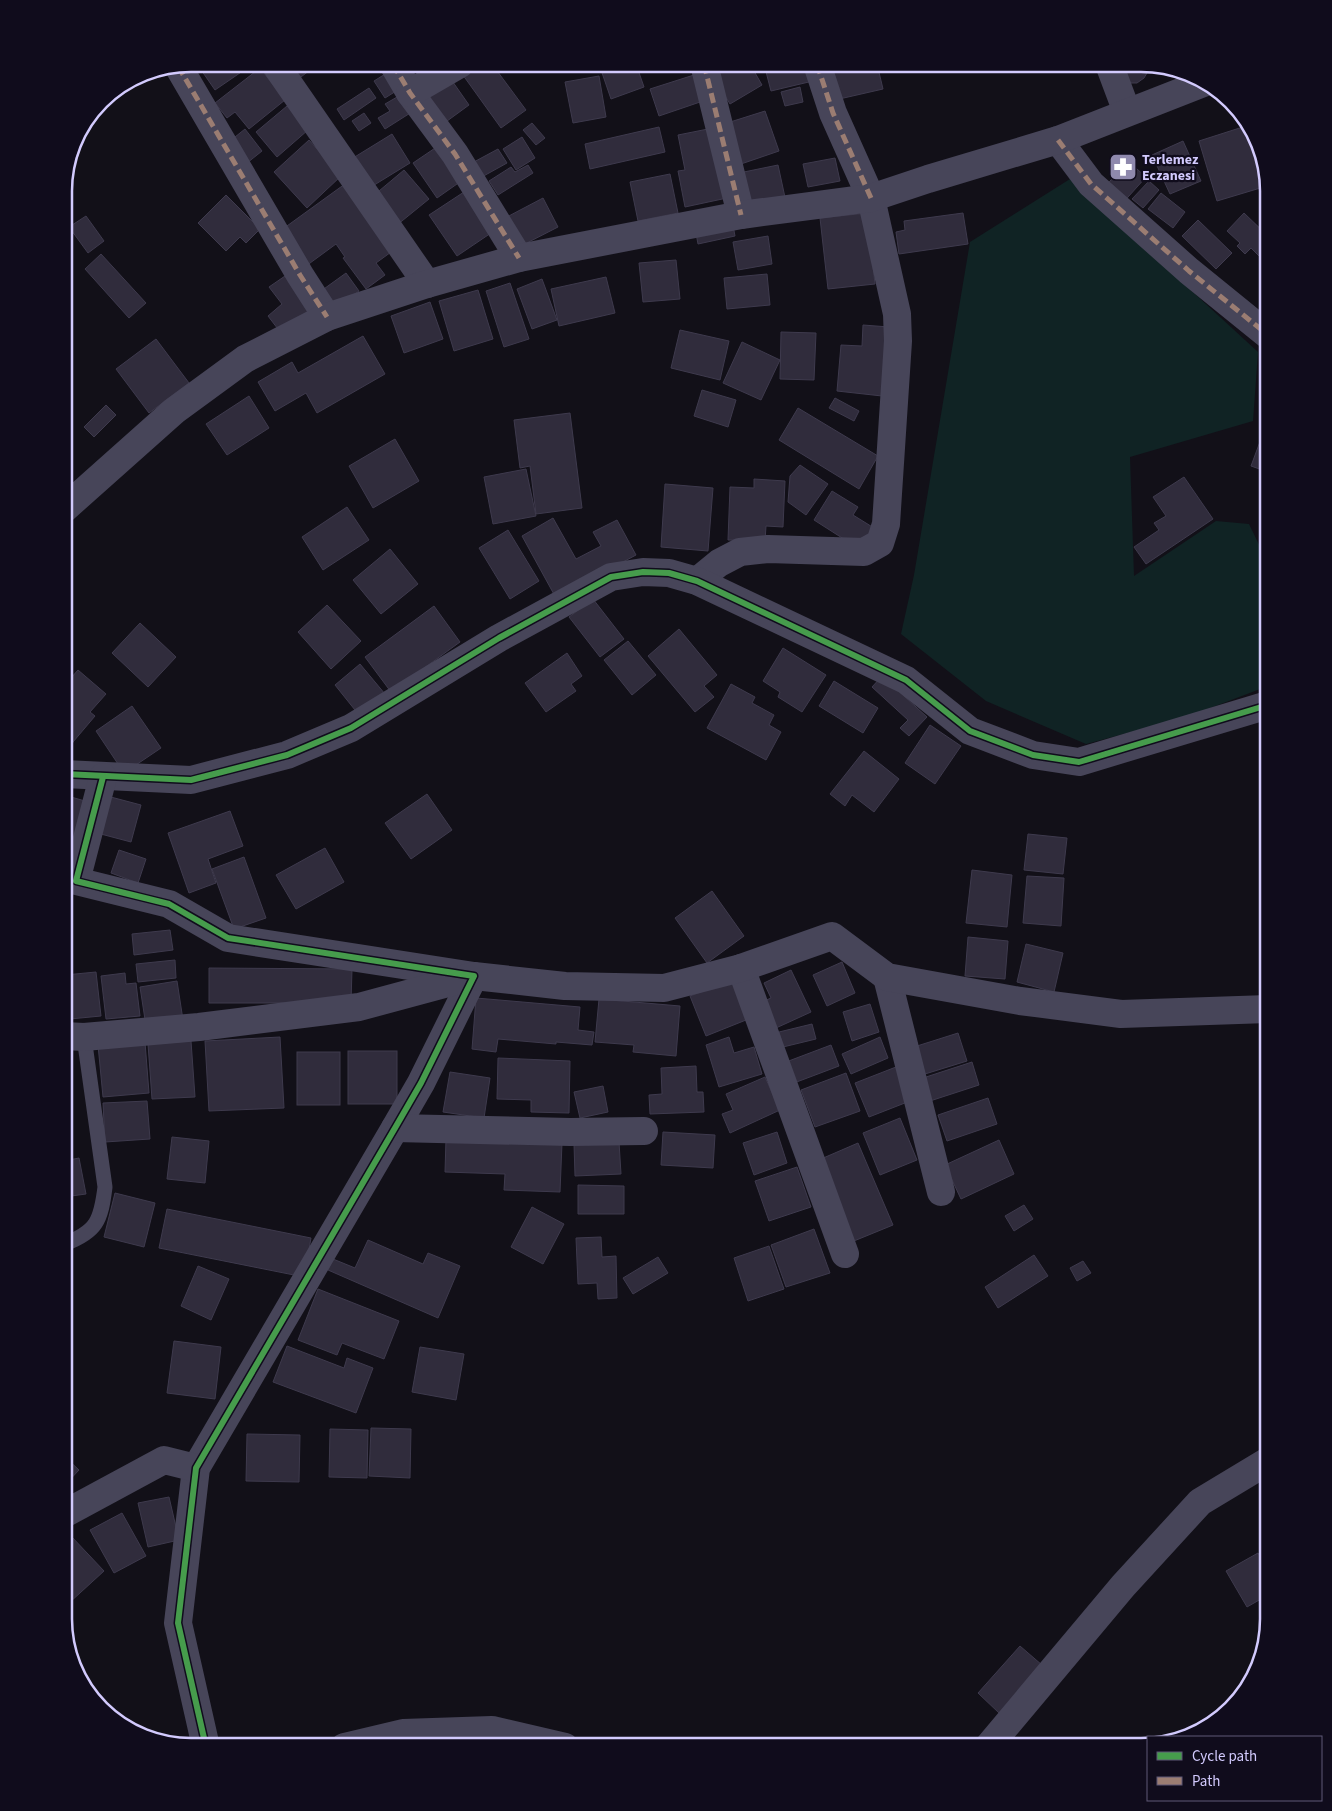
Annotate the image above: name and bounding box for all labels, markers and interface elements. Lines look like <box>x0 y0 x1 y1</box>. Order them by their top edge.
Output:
place label: Terlemez Eczanesi <box>1142 150 1199 186</box>
pharmacy icon: Terlemez Eczanesi <box>1108 152 1138 182</box>
legend <box>1147 1736 1322 1801</box>
text: Cycle path <box>1192 1746 1257 1767</box>
text: Path <box>1192 1771 1220 1792</box>

